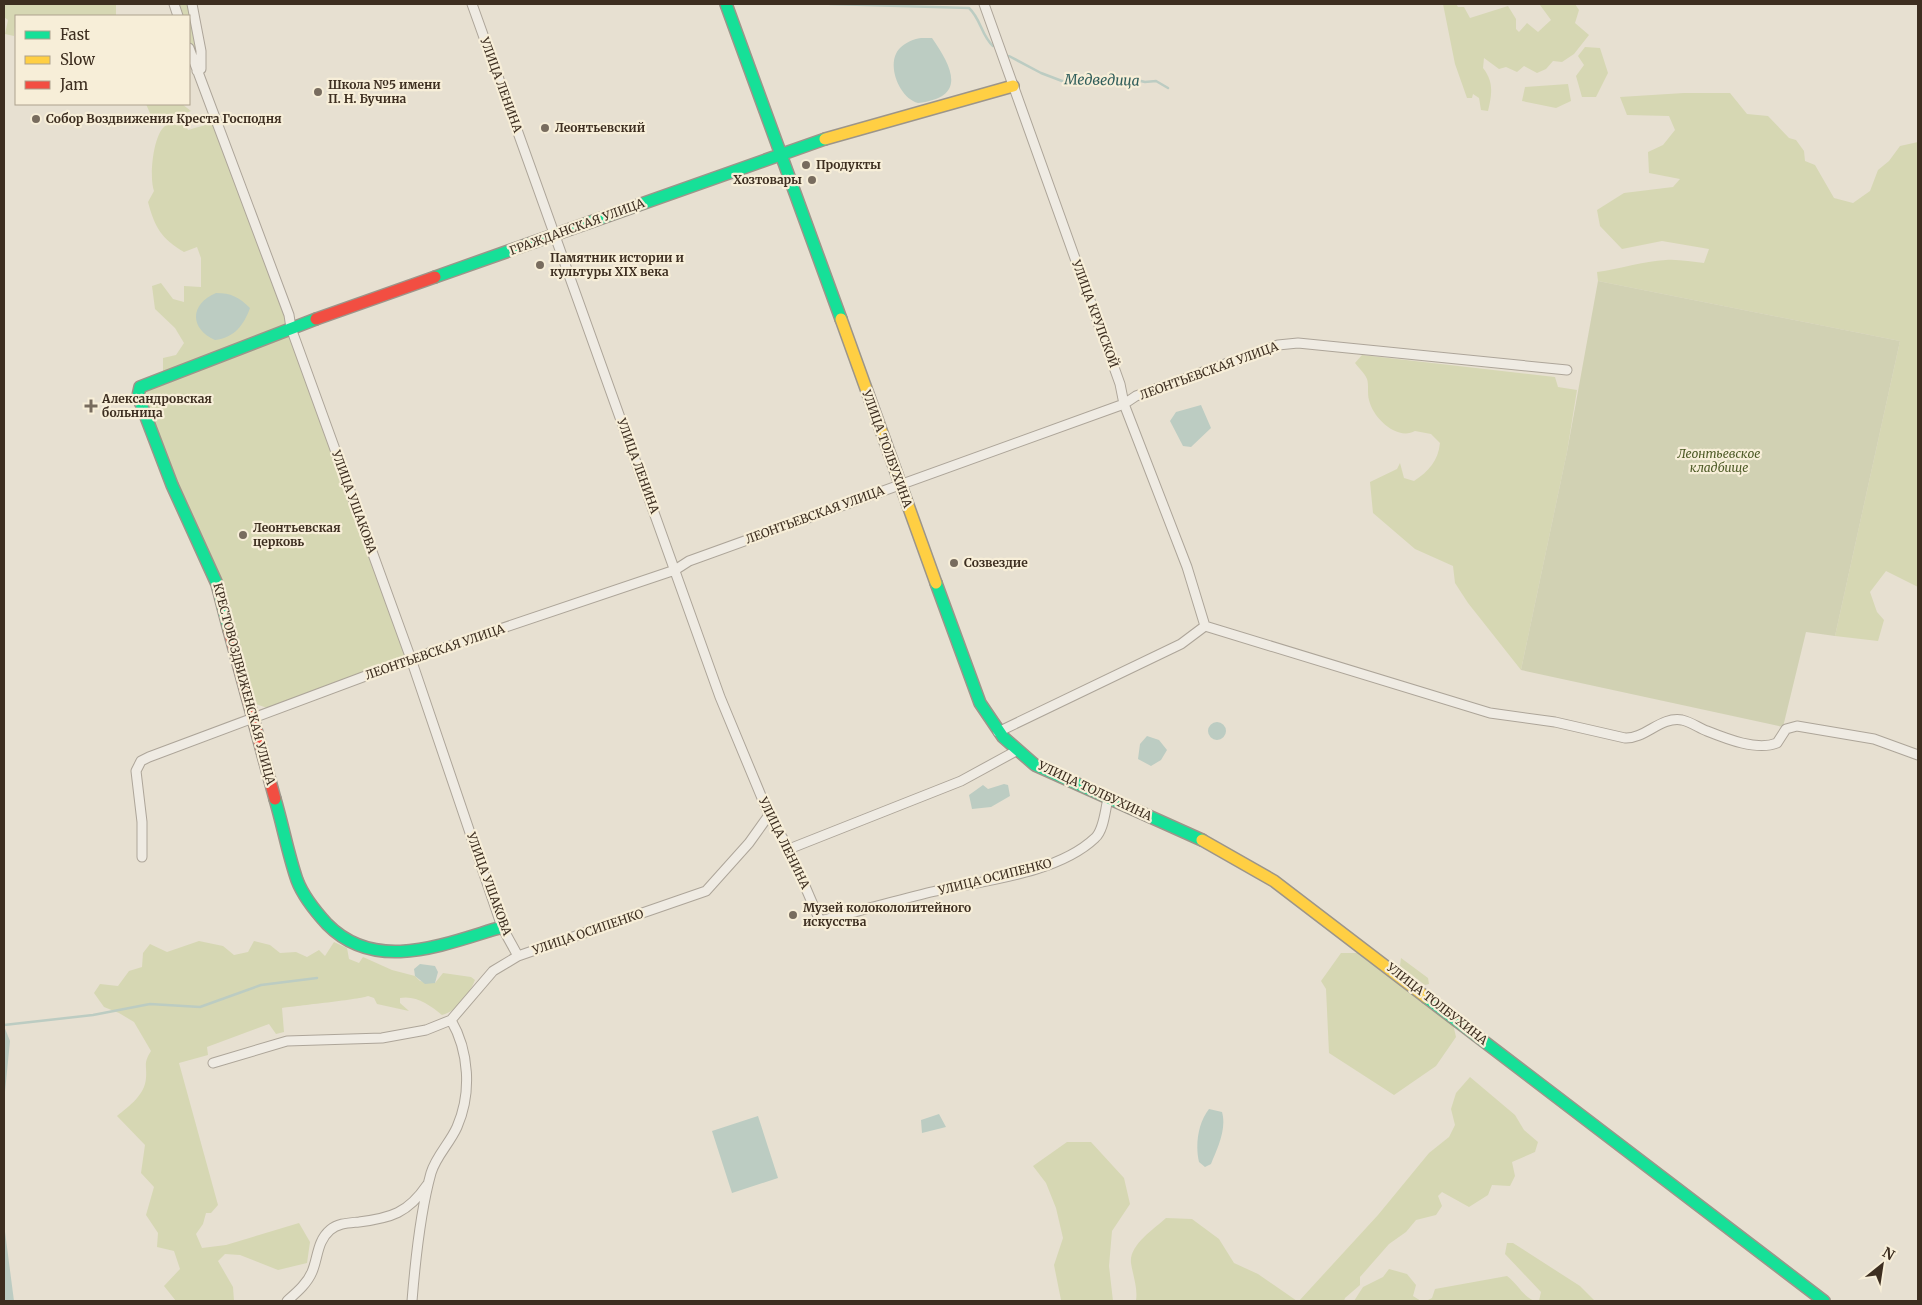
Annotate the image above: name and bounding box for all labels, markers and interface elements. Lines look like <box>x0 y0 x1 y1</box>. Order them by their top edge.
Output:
legend <box>15 15 190 105</box>
text: Fast <box>60 25 90 44</box>
street label: УЛИЦА ЛЕНИНА <box>477 34 526 135</box>
text: Slow <box>60 50 95 69</box>
water label: Медведица <box>1063 70 1140 90</box>
text: Jam <box>59 75 88 94</box>
place label: Школа №5 имени П. Н. Бучина <box>328 77 441 106</box>
marker: Школа №5 имени П. Н. Бучина <box>312 86 324 98</box>
place label: Собор Воздвижения Креста Господня <box>46 111 282 126</box>
marker: Собор Воздвижения Креста Господня <box>30 113 42 125</box>
place label: Леонтьевский <box>555 120 646 135</box>
marker: Леонтьевский <box>539 122 551 134</box>
place label: Продукты <box>816 157 881 172</box>
marker: Продукты <box>800 159 812 171</box>
place label: Хозтовары <box>733 172 802 187</box>
marker: Хозтовары <box>806 174 818 186</box>
street label: ГРАЖДАНСКАЯ УЛИЦА <box>507 195 647 258</box>
place label: Памятник истории и культуры XIX века <box>550 250 684 279</box>
street label: УЛИЦА КРУПСКОЙ <box>1069 257 1122 370</box>
marker: Памятник истории и культуры XIX века <box>534 259 546 271</box>
street label: ЛЕОНТЬЕВСКАЯ УЛИЦА <box>1137 338 1281 403</box>
street label: УЛИЦА ТОЛБУХИНА <box>859 387 916 510</box>
place label: Александровская больница <box>101 391 212 420</box>
marker: Александровская больница <box>84 399 98 413</box>
street label: УЛИЦА ЛЕНИНА <box>614 415 663 516</box>
park label: Леонтьевское кладбище <box>1677 446 1760 475</box>
street label: УЛИЦА УШАКОВА <box>328 447 380 556</box>
street label: ЛЕОНТЬЕВСКАЯ УЛИЦА <box>743 482 887 547</box>
place label: Леонтьевская церковь <box>253 520 341 549</box>
marker: Леонтьевская церковь <box>237 529 249 541</box>
place label: Созвездие <box>964 555 1028 570</box>
marker: Созвездие <box>948 557 960 569</box>
street label: КРЕСТОВОЗДВИЖЕНСКАЯ УЛИЦА <box>210 581 279 787</box>
street label: ЛЕОНТЬЕВСКАЯ УЛИЦА <box>363 620 507 682</box>
street label: УЛИЦА ТОЛБУХИНА <box>1035 757 1155 824</box>
street label: УЛИЦА ЛЕНИНА <box>755 794 813 892</box>
street label: УЛИЦА УШАКОВА <box>463 829 515 938</box>
street label: УЛИЦА ОСИПЕНКО <box>936 855 1054 898</box>
place label: Музей колокололитейного искусства <box>803 900 971 929</box>
street label: УЛИЦА ОСИПЕНКО <box>529 905 646 958</box>
marker: Музей колокололитейного искусства <box>787 909 799 921</box>
street label: УЛИЦА ТОЛБУХИНА <box>1383 959 1491 1048</box>
north arrow <box>1857 1240 1907 1290</box>
text: N <box>1879 1243 1898 1264</box>

